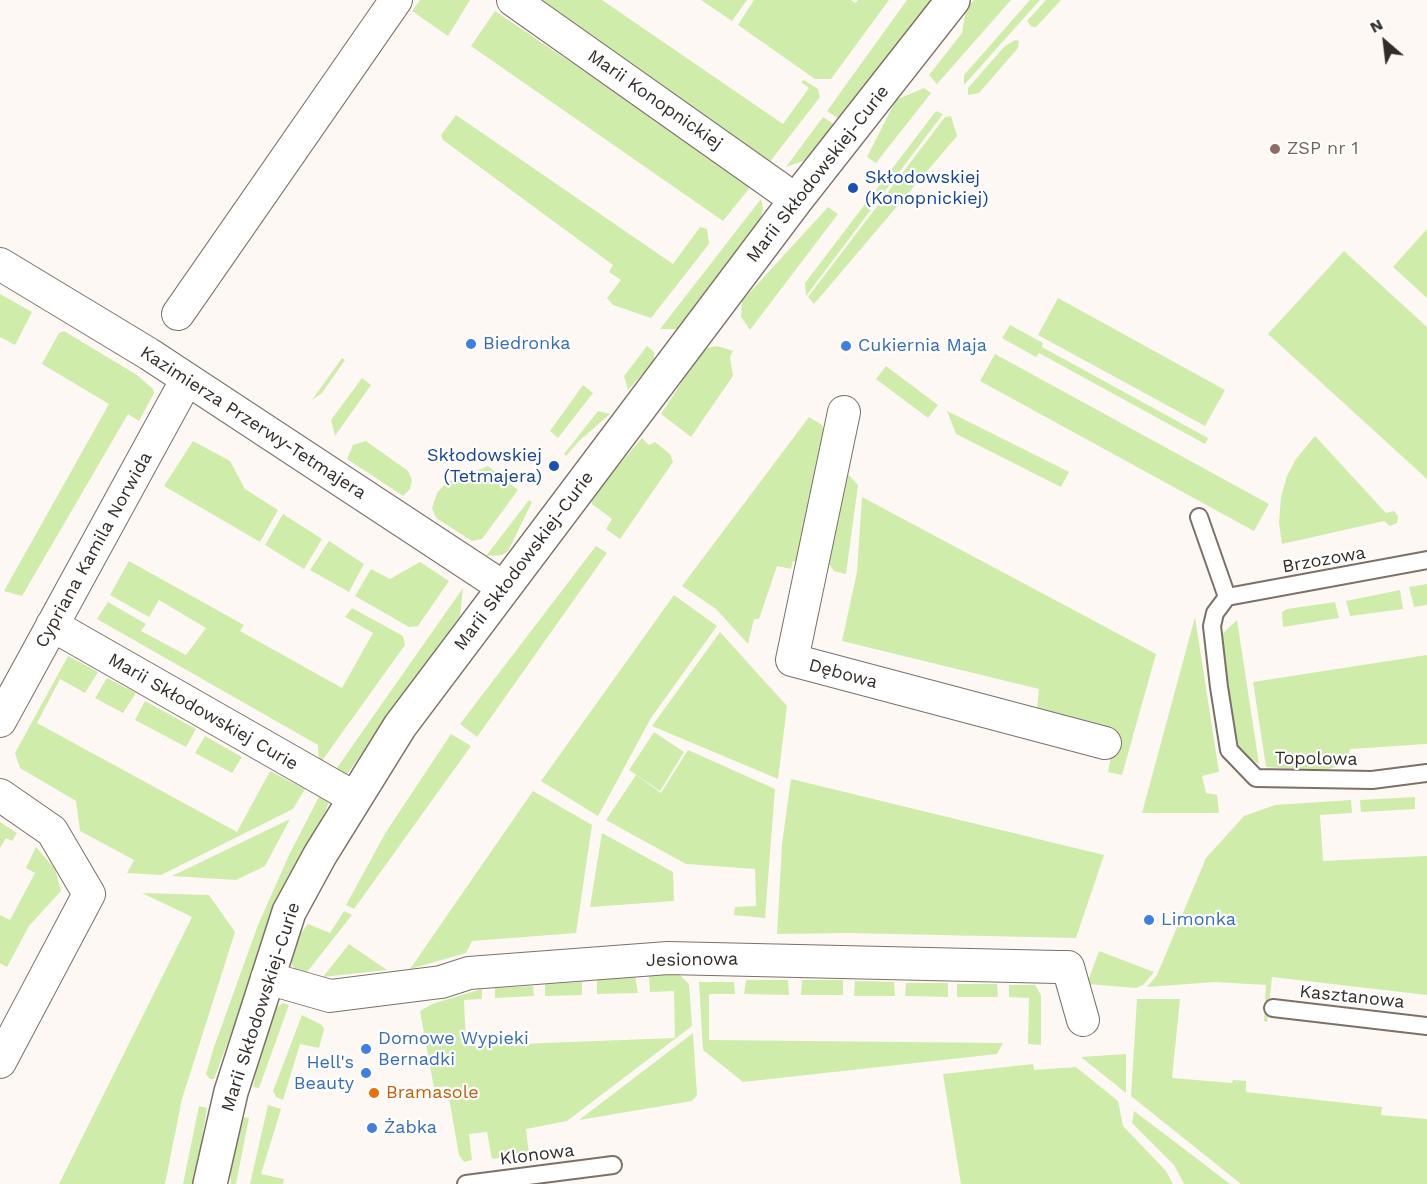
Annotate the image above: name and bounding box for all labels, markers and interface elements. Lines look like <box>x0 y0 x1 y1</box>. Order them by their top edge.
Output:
north arrow <box>1355 12 1415 72</box>
text: N <box>1367 14 1386 37</box>
street label: Marii Konopnickiej <box>583 45 727 155</box>
street label: Marii Skłodowskiej-Curie <box>742 81 894 267</box>
place label: ZSP nr 1 <box>1287 138 1359 160</box>
marker: ZSP nr 1 <box>1268 142 1282 156</box>
place label: Skłodowskiej (Konopnickiej) <box>865 167 989 210</box>
marker: Skłodowskiej (Konopnickiej) <box>846 181 860 195</box>
place label: Biedronka <box>483 333 570 355</box>
place label: Cukiernia Maja <box>858 335 987 357</box>
marker: Biedronka <box>464 337 478 351</box>
marker: Cukiernia Maja <box>839 339 853 353</box>
street label: Kazimierza Przerwy-Tetmajera <box>136 342 370 504</box>
place label: Skłodowskiej (Tetmajera) <box>427 445 542 488</box>
street label: Cypriana Kamila Norwida <box>31 448 157 652</box>
marker: Skłodowskiej (Tetmajera) <box>547 459 561 473</box>
street label: Marii Skłodowskiej-Curie <box>450 467 598 655</box>
street label: Brzozowa <box>1281 542 1367 578</box>
street label: Marii Skłodowskiej Curie <box>104 649 302 775</box>
street label: Dębowa <box>806 654 880 694</box>
street label: Topolowa <box>1274 747 1358 771</box>
street label: Marii Skłodowskiej-Curie <box>217 900 305 1114</box>
place label: Limonka <box>1161 909 1236 931</box>
marker: Limonka <box>1142 913 1156 927</box>
street label: Jesionowa <box>646 948 738 972</box>
street label: Kasztanowa <box>1299 981 1405 1013</box>
place label: Domowe Wypieki Bernadki <box>378 1028 529 1070</box>
marker: Domowe Wypieki Bernadki <box>359 1042 373 1056</box>
place label: Hell's Beauty <box>294 1052 354 1094</box>
marker: Hell's Beauty <box>359 1066 373 1080</box>
place label: Bramasole <box>386 1082 479 1104</box>
marker: Bramasole <box>367 1086 381 1100</box>
place label: Żabka <box>384 1117 437 1139</box>
marker: Żabka <box>365 1121 379 1135</box>
street label: Klonowa <box>499 1140 575 1170</box>

